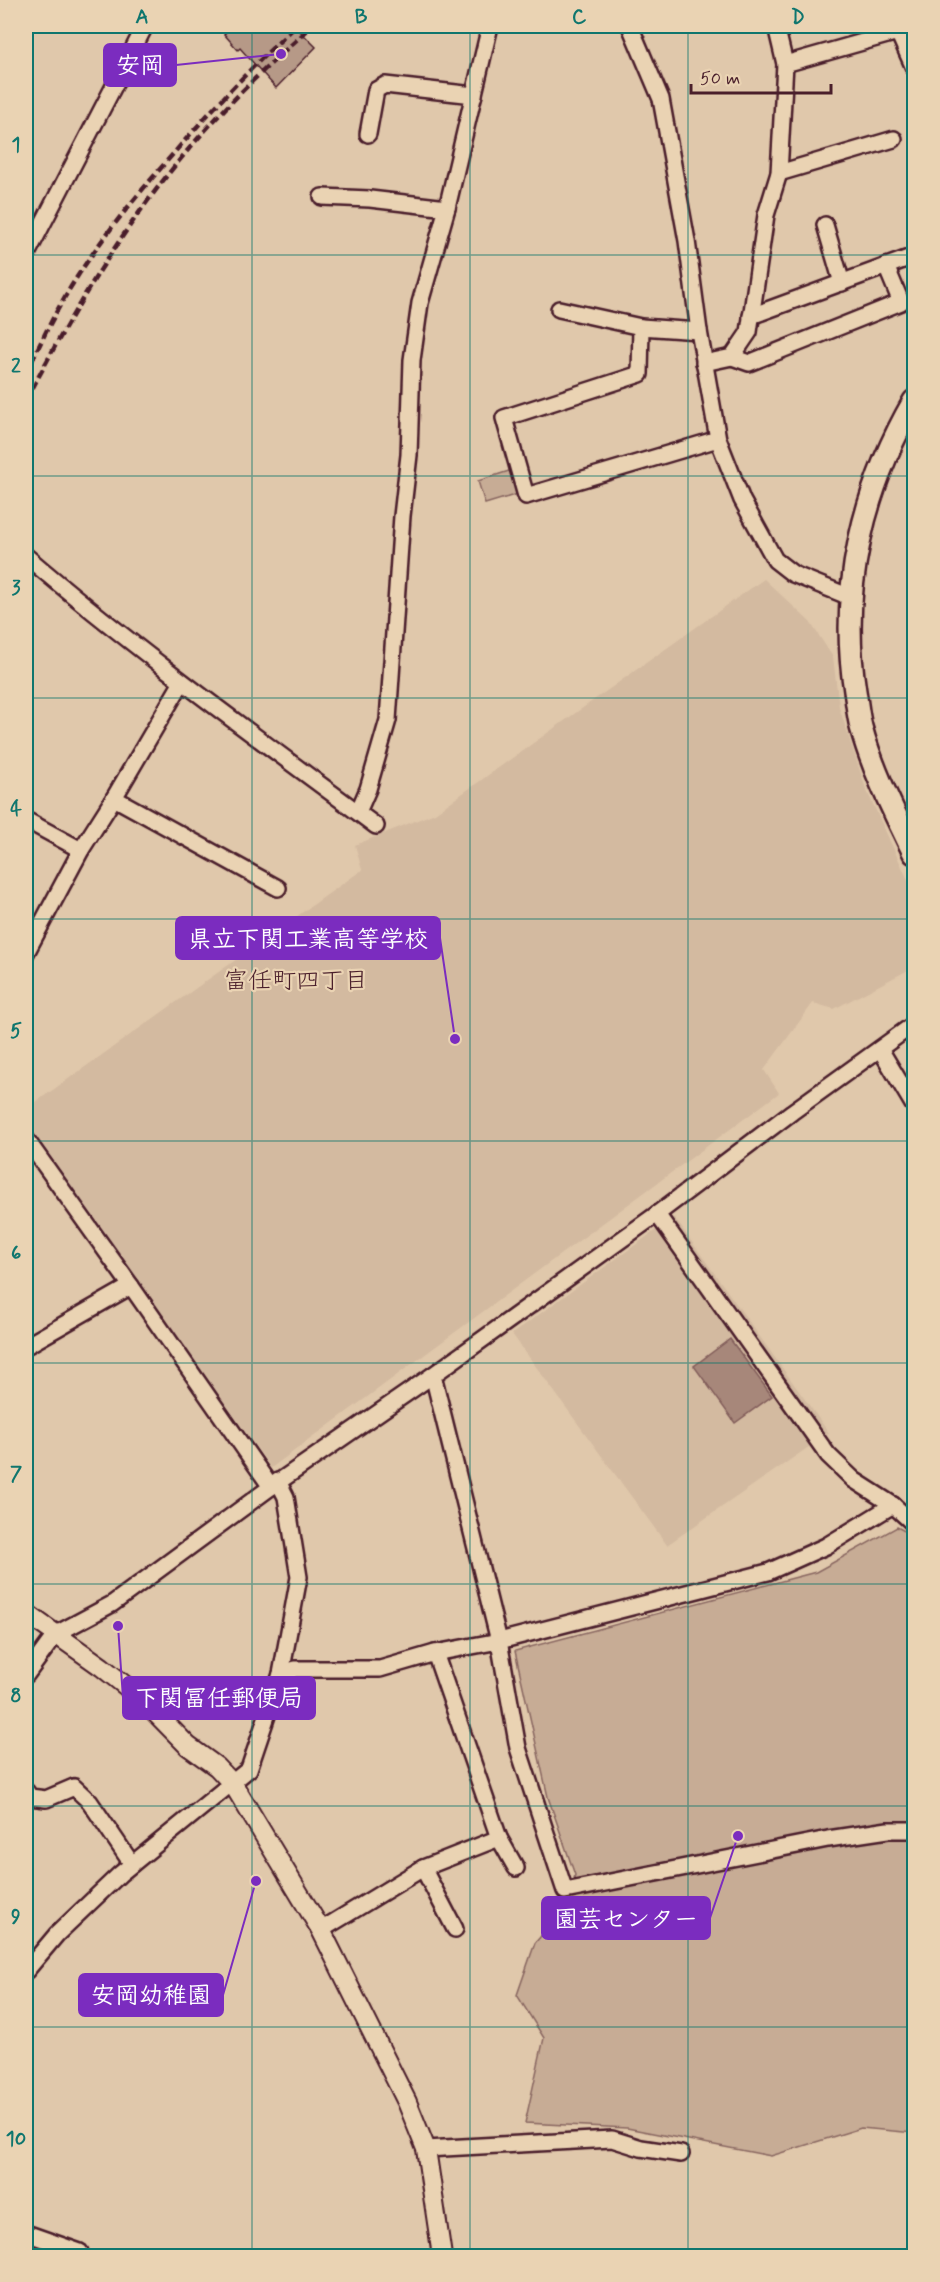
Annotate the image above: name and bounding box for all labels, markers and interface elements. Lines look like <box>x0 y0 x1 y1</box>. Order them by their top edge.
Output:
text: A <box>135 4 149 31</box>
text: B <box>355 4 368 31</box>
text: C <box>572 4 587 31</box>
text: D <box>791 4 805 31</box>
callout: 安岡 <box>104 44 176 86</box>
text: 安岡 <box>116 51 164 82</box>
scale bar <box>691 57 830 95</box>
text: 50 m <box>700 67 740 91</box>
text: 1 <box>12 132 20 159</box>
text: 2 <box>11 353 21 380</box>
text: 3 <box>11 575 21 602</box>
text: 4 <box>10 796 22 823</box>
callout: 県立下関工業高等学校 <box>176 917 440 959</box>
text: 県立下関工業高等学校 <box>188 925 428 956</box>
district label: 富任町四丁目 <box>224 966 368 997</box>
text: 5 <box>10 1018 22 1045</box>
text: 6 <box>11 1240 21 1267</box>
text: 7 <box>10 1461 22 1488</box>
callout: 下関冨任郵便局 <box>123 1677 315 1719</box>
text: 8 <box>10 1683 22 1710</box>
text: 下関冨任郵便局 <box>135 1684 303 1715</box>
callout: 園芸センター <box>542 1897 710 1939</box>
text: 9 <box>11 1904 21 1931</box>
text: 園芸センター <box>554 1905 698 1936</box>
callout: 安岡幼稚園 <box>79 1974 223 2016</box>
text: 安岡幼稚園 <box>91 1981 211 2012</box>
text: 10 <box>6 2126 26 2153</box>

